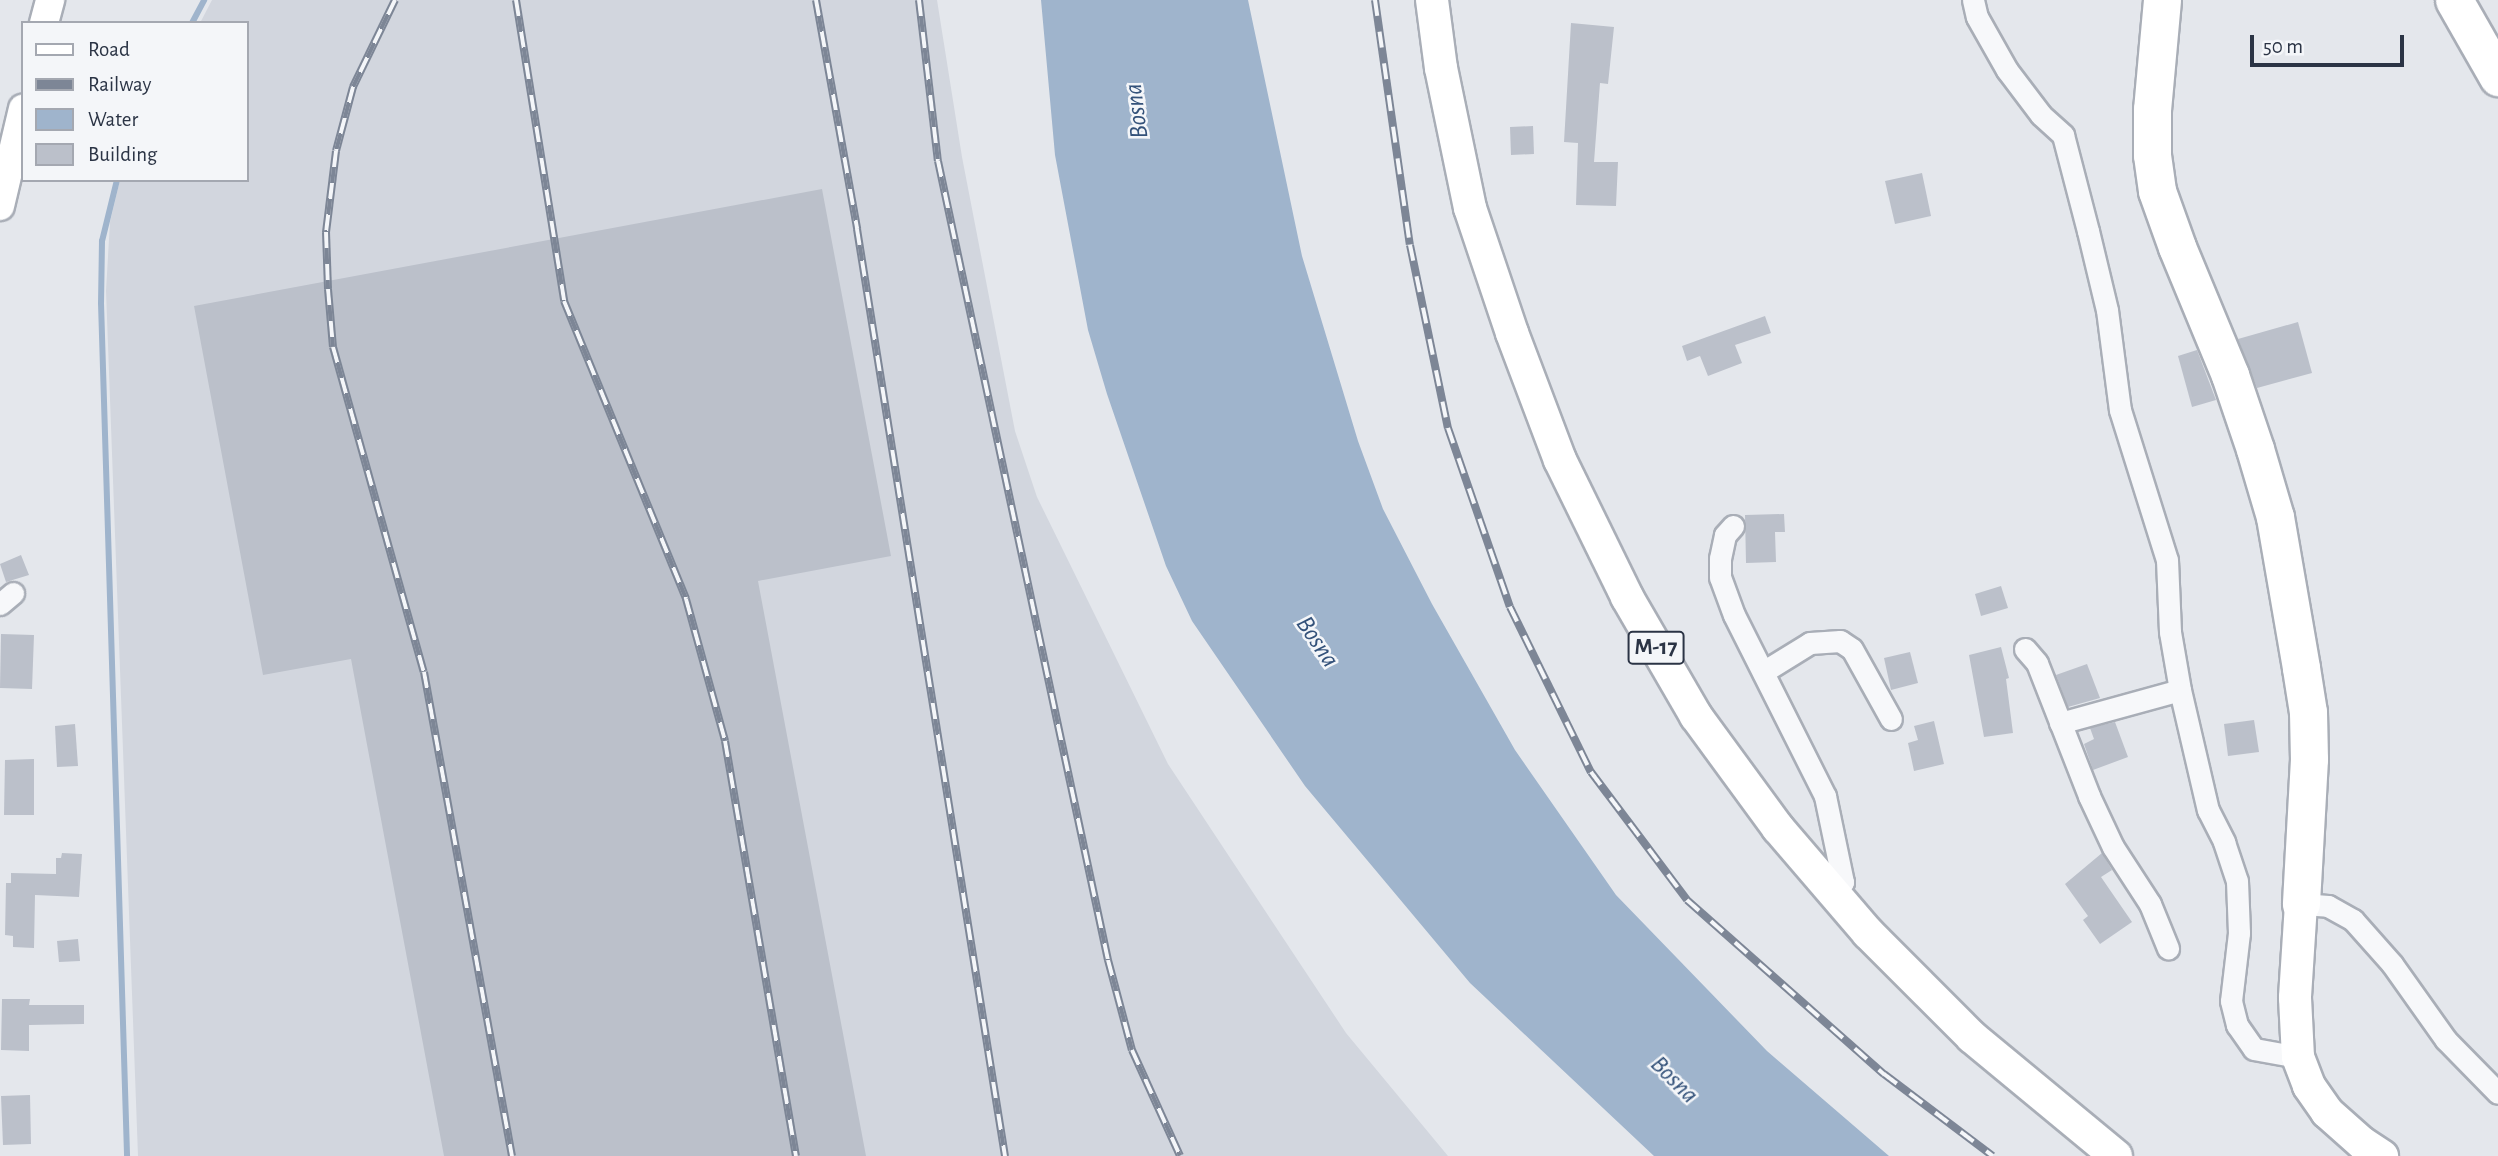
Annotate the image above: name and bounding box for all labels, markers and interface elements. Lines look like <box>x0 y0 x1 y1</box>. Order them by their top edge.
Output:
legend <box>21 21 248 182</box>
scale bar <box>2253 21 2407 65</box>
text: 50 m <box>2263 36 2303 57</box>
text: Road <box>88 39 130 60</box>
text: Railway <box>88 74 151 95</box>
water label: Bosna <box>1118 82 1156 140</box>
text: Water <box>88 109 138 130</box>
text: Building <box>88 144 157 165</box>
water label: Bosna <box>1289 610 1345 674</box>
road number: M-17 <box>1626 628 1686 668</box>
water label: Bosna <box>1643 1049 1705 1111</box>

